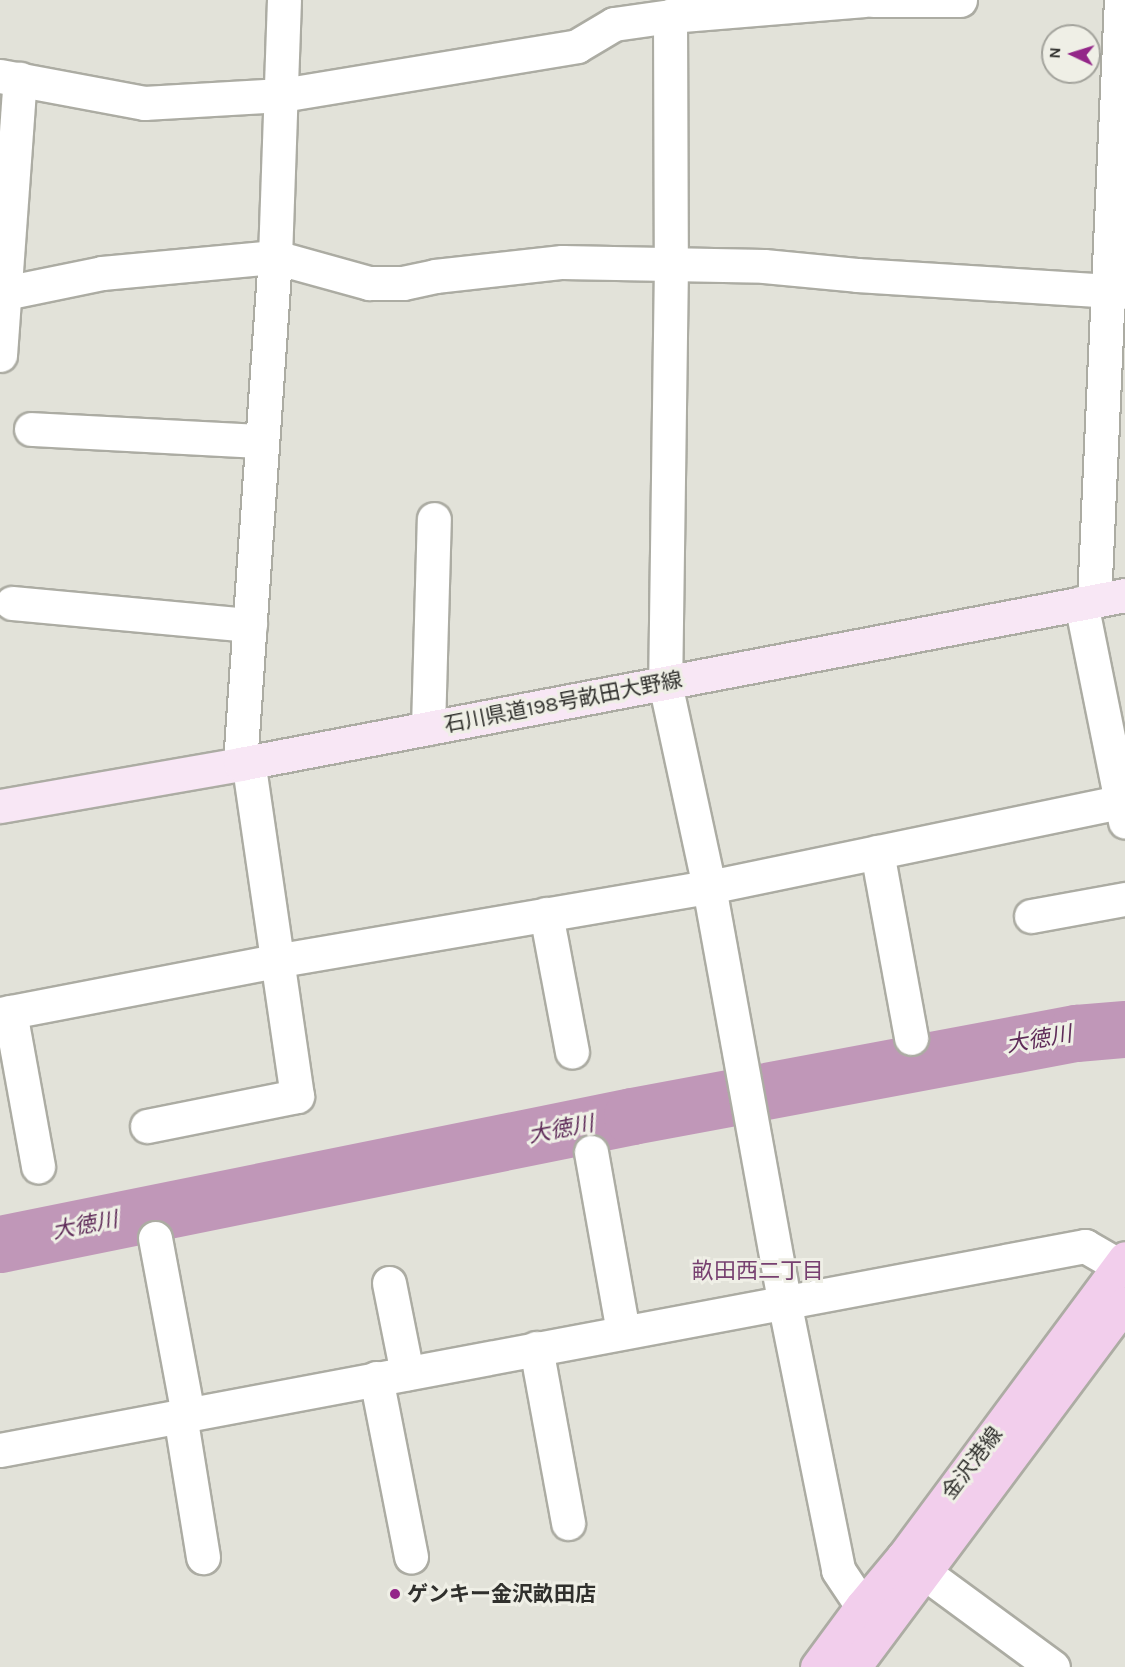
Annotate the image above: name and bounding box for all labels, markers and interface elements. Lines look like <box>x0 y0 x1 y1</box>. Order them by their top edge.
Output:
north arrow <box>1041 24 1101 84</box>
text: N <box>1045 46 1064 59</box>
street label: 石川県道198号畝田大野線 <box>442 667 684 737</box>
water label: 大徳川 <box>1004 1021 1074 1059</box>
water label: 大徳川 <box>526 1111 596 1149</box>
water label: 大徳川 <box>50 1207 120 1245</box>
district label: 畝田西二丁目 <box>692 1259 824 1285</box>
street label: 金沢港線 <box>937 1422 1007 1504</box>
place label: ゲンキー金沢畝田店 <box>407 1581 596 1607</box>
marker: ゲンキー金沢畝田店 <box>388 1587 402 1601</box>

